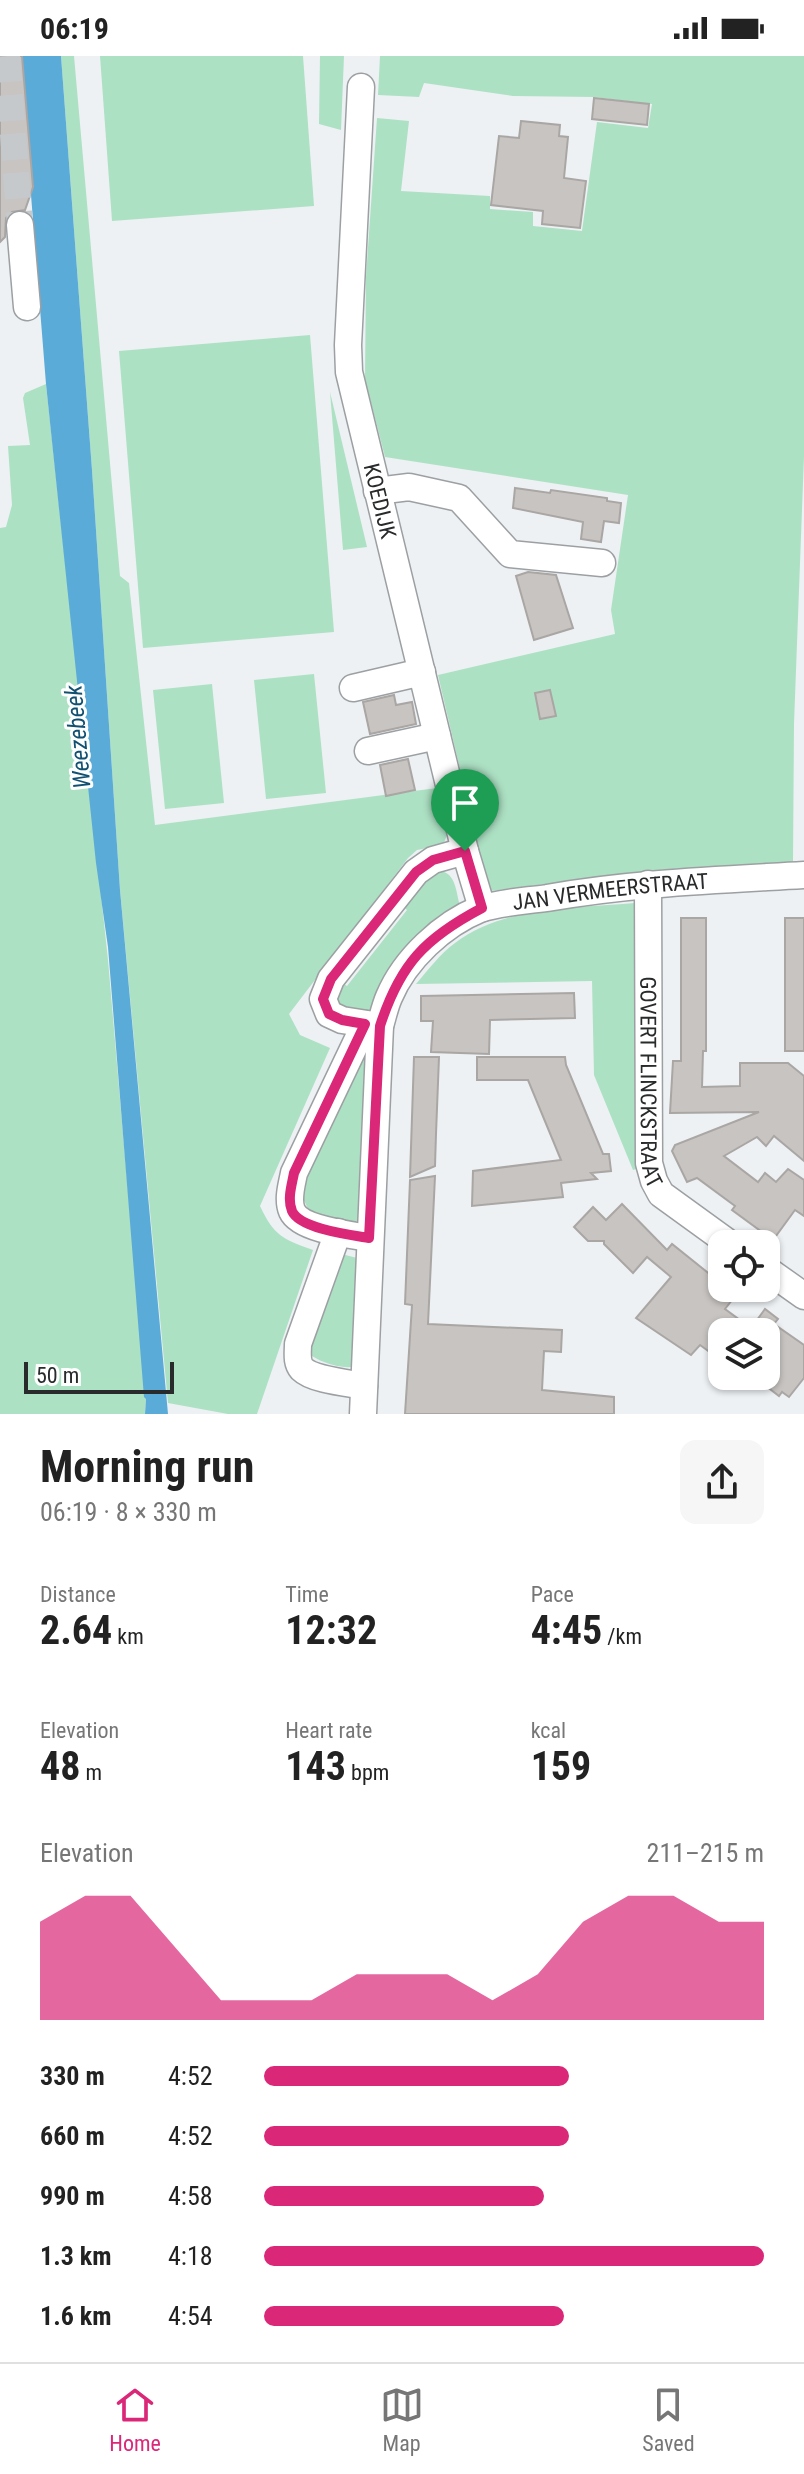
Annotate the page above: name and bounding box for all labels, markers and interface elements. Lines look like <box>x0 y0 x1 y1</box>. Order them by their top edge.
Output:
text: 06:19 <box>40 11 109 46</box>
street label: KOEDIJK <box>359 461 401 541</box>
water label: Weezebeek <box>59 684 96 790</box>
pin <box>431 769 499 851</box>
icon: arrive <box>443 781 487 825</box>
street label: JAN VERMEERSTRAAT <box>511 868 709 915</box>
street label: GOVERT FLINCKSTRAAT <box>635 977 667 1192</box>
map controls <box>708 1230 780 1390</box>
button: locate <box>708 1230 780 1302</box>
button: layers <box>708 1318 780 1390</box>
scale bar <box>24 1358 174 1394</box>
text: 50 m <box>36 1363 79 1388</box>
button: share <box>680 1440 764 1524</box>
text: Morning run <box>40 1441 254 1493</box>
text: 06:19 · 8 × 330 m <box>40 1497 217 1527</box>
text: Distance <box>40 1582 116 1607</box>
text: Time <box>285 1582 329 1607</box>
text: Pace <box>531 1582 574 1607</box>
text: 2.64 <box>40 1607 112 1654</box>
text: 12:32 <box>285 1607 377 1654</box>
text: 4:45 <box>531 1607 602 1654</box>
text: km <box>112 1624 144 1649</box>
text: /km <box>602 1624 642 1649</box>
text: Elevation <box>40 1718 119 1743</box>
text: Heart rate <box>285 1718 372 1743</box>
text: kcal <box>531 1718 566 1743</box>
text: 48 <box>40 1743 80 1790</box>
text: 143 <box>285 1743 346 1790</box>
text: 159 <box>531 1743 591 1790</box>
text: m <box>80 1760 102 1785</box>
text: bpm <box>346 1760 389 1785</box>
text: Elevation <box>40 1838 134 1868</box>
text: 211–215 m <box>647 1838 764 1868</box>
text: 330 m <box>40 2061 105 2091</box>
text: 4:52 <box>168 2061 213 2091</box>
text: 660 m <box>40 2121 105 2151</box>
text: 4:52 <box>168 2121 213 2151</box>
text: 990 m <box>40 2181 105 2211</box>
text: 4:58 <box>168 2181 213 2211</box>
text: 1.3 km <box>40 2241 112 2271</box>
text: 4:18 <box>168 2241 213 2271</box>
text: 1.6 km <box>40 2301 112 2331</box>
text: 4:54 <box>168 2301 213 2331</box>
tab: Home <box>109 2383 161 2456</box>
tab: Map <box>380 2383 424 2456</box>
tab: Saved <box>642 2383 695 2456</box>

